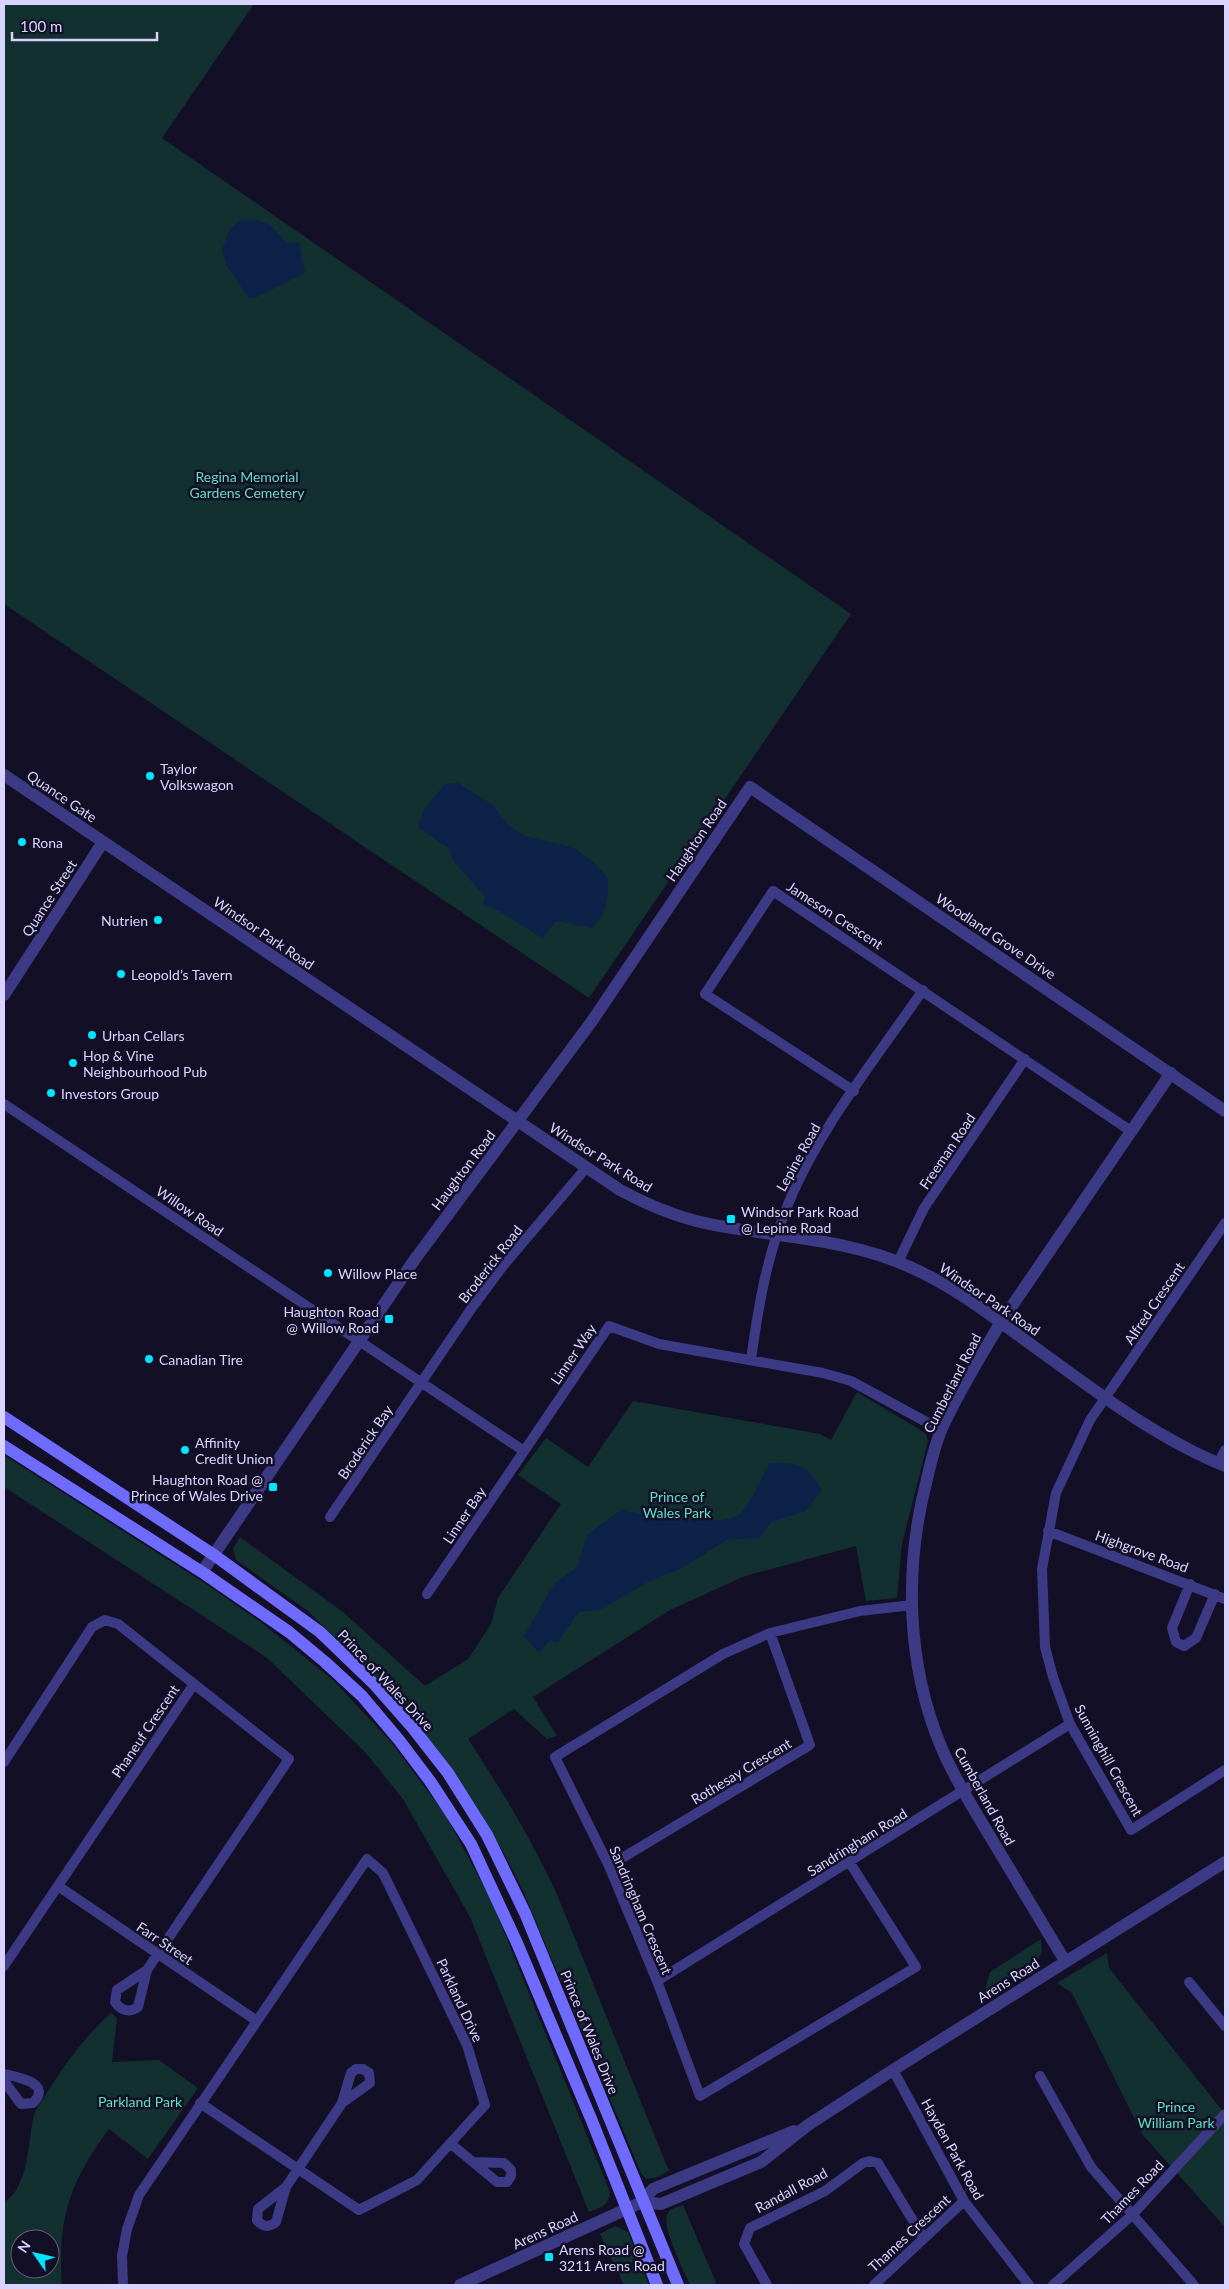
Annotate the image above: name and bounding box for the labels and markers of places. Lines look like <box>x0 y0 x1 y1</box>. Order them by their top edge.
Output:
place label: Taylor Volkswagon <box>160 760 234 793</box>
marker: Taylor Volkswagon <box>144 770 156 782</box>
place label: Rona <box>32 834 63 851</box>
marker: Rona <box>16 836 28 848</box>
place label: Nutrien <box>101 912 148 929</box>
marker: Nutrien <box>152 914 164 926</box>
place label: Leopold’s Tavern <box>131 966 233 983</box>
marker: Leopold’s Tavern <box>115 968 127 980</box>
place label: Urban Cellars <box>102 1027 185 1044</box>
marker: Urban Cellars <box>86 1029 98 1041</box>
place label: Hop & Vine Neighbourhood Pub <box>83 1047 207 1080</box>
marker: Hop & Vine Neighbourhood Pub <box>67 1057 79 1069</box>
place label: Investors Group <box>61 1085 159 1102</box>
marker: Investors Group <box>45 1087 57 1099</box>
place label: Windsor Park Road @ Lepine Road <box>741 1203 859 1236</box>
marker: Windsor Park Road @ Lepine Road <box>725 1213 737 1225</box>
place label: Willow Place <box>338 1265 417 1282</box>
marker: Willow Place <box>322 1267 334 1279</box>
place label: Haughton Road @ Willow Road <box>283 1303 379 1336</box>
marker: Haughton Road @ Willow Road <box>383 1313 395 1325</box>
place label: Canadian Tire <box>159 1351 243 1368</box>
marker: Canadian Tire <box>143 1353 155 1365</box>
place label: Affinity Credit Union <box>195 1434 273 1467</box>
marker: Affinity Credit Union <box>179 1444 191 1456</box>
place label: Haughton Road @ Prince of Wales Drive <box>131 1471 263 1504</box>
marker: Haughton Road @ Prince of Wales Drive <box>267 1481 279 1493</box>
place label: Arens Road @ 3211 Arens Road <box>559 2241 665 2274</box>
marker: Arens Road @ 3211 Arens Road <box>543 2251 555 2263</box>

